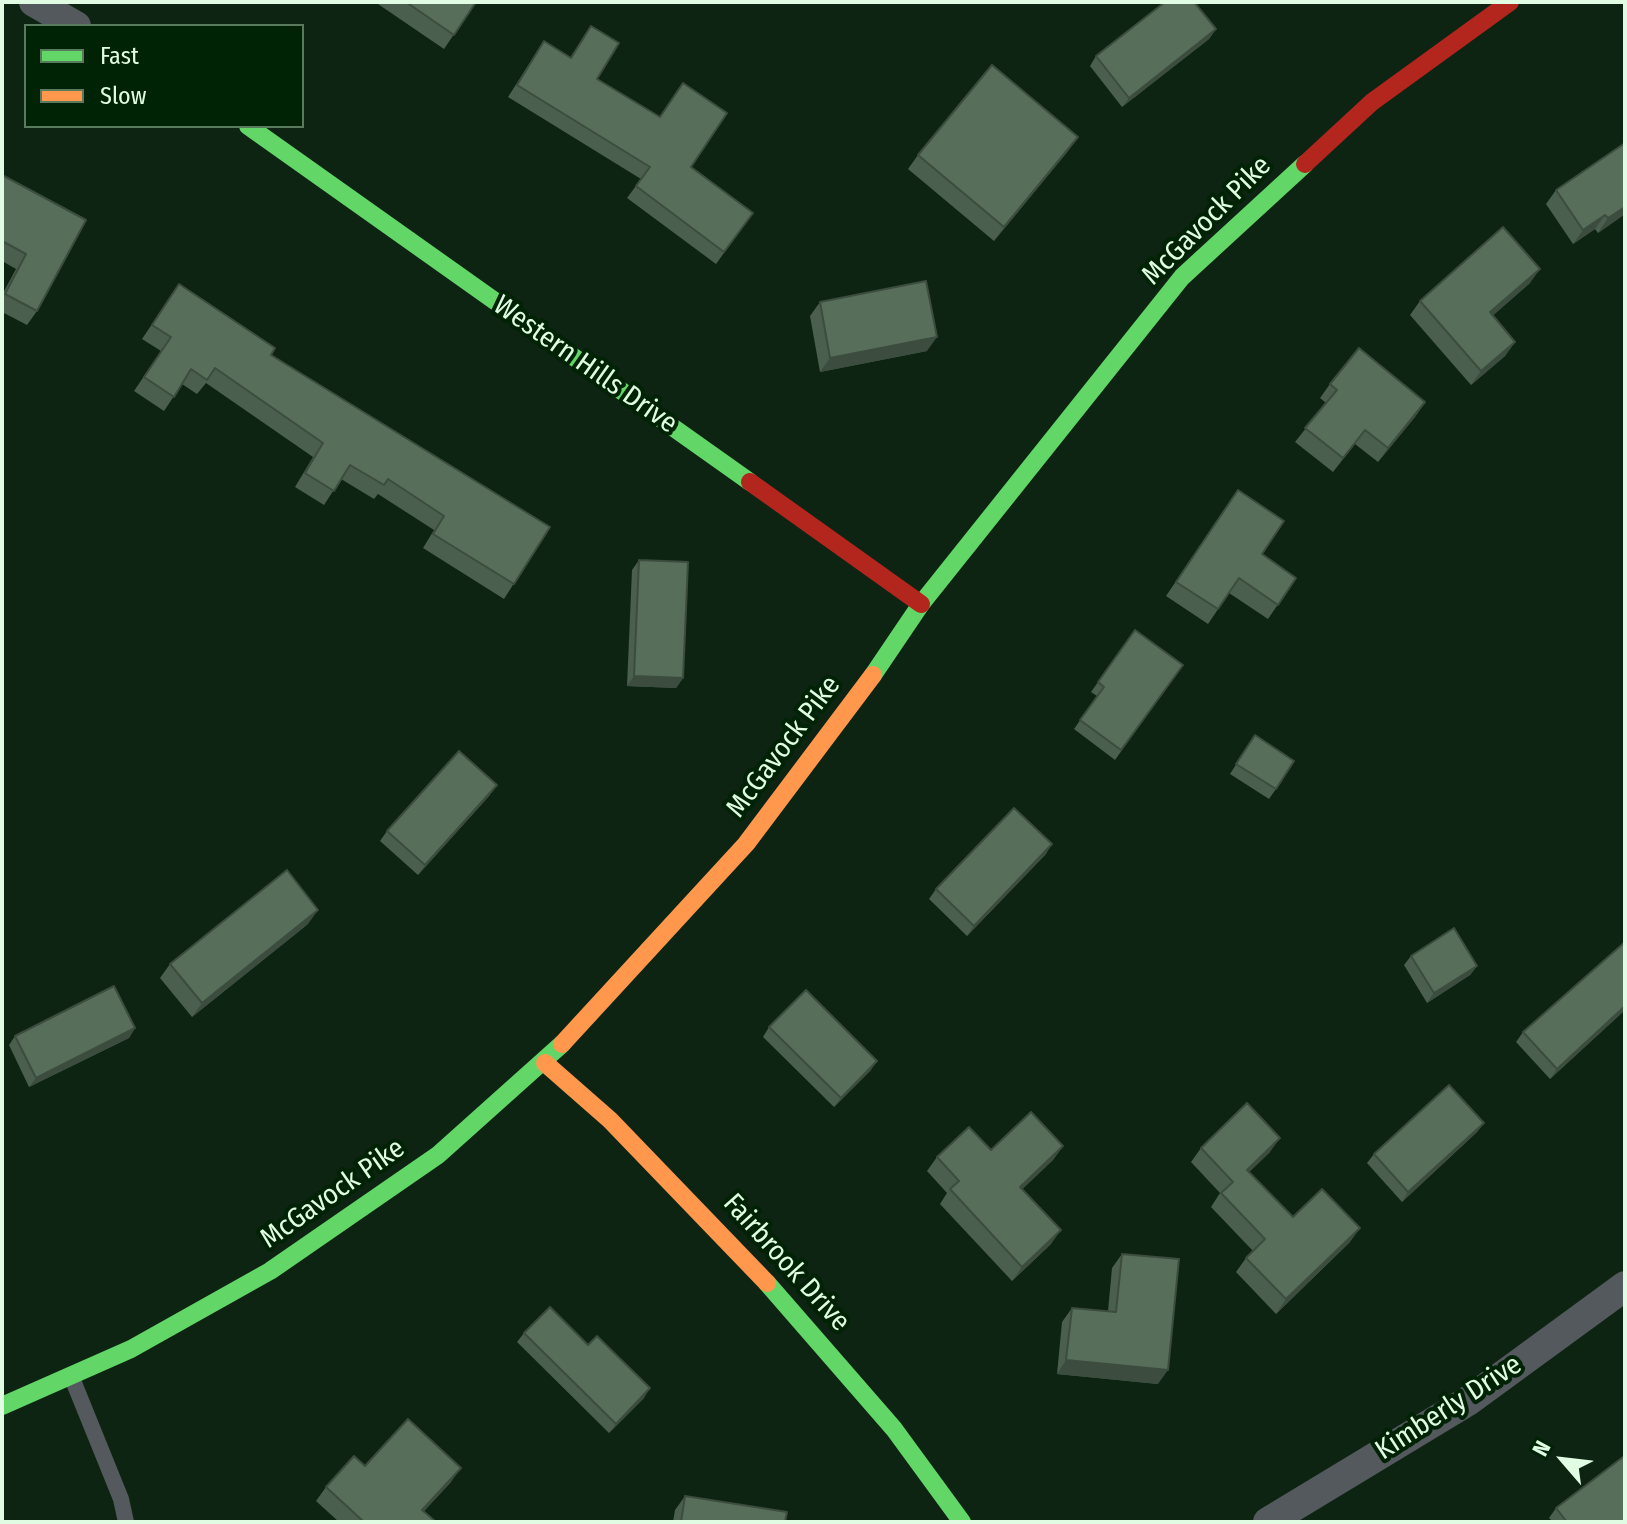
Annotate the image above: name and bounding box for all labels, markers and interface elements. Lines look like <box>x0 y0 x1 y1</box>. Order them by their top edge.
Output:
legend <box>24 24 304 128</box>
text: Fast <box>100 42 139 70</box>
text: Slow <box>100 82 146 110</box>
street label: McGavock Pike <box>1136 150 1278 292</box>
street label: Western Hills Drive <box>487 289 683 441</box>
street label: McGavock Pike <box>720 670 848 824</box>
street label: McGavock Pike <box>254 1132 412 1256</box>
street label: Fairbrook Drive <box>716 1187 856 1339</box>
street label: Kimberly Drive <box>1370 1348 1528 1468</box>
north arrow <box>1523 1420 1603 1500</box>
text: N <box>1526 1436 1556 1461</box>

